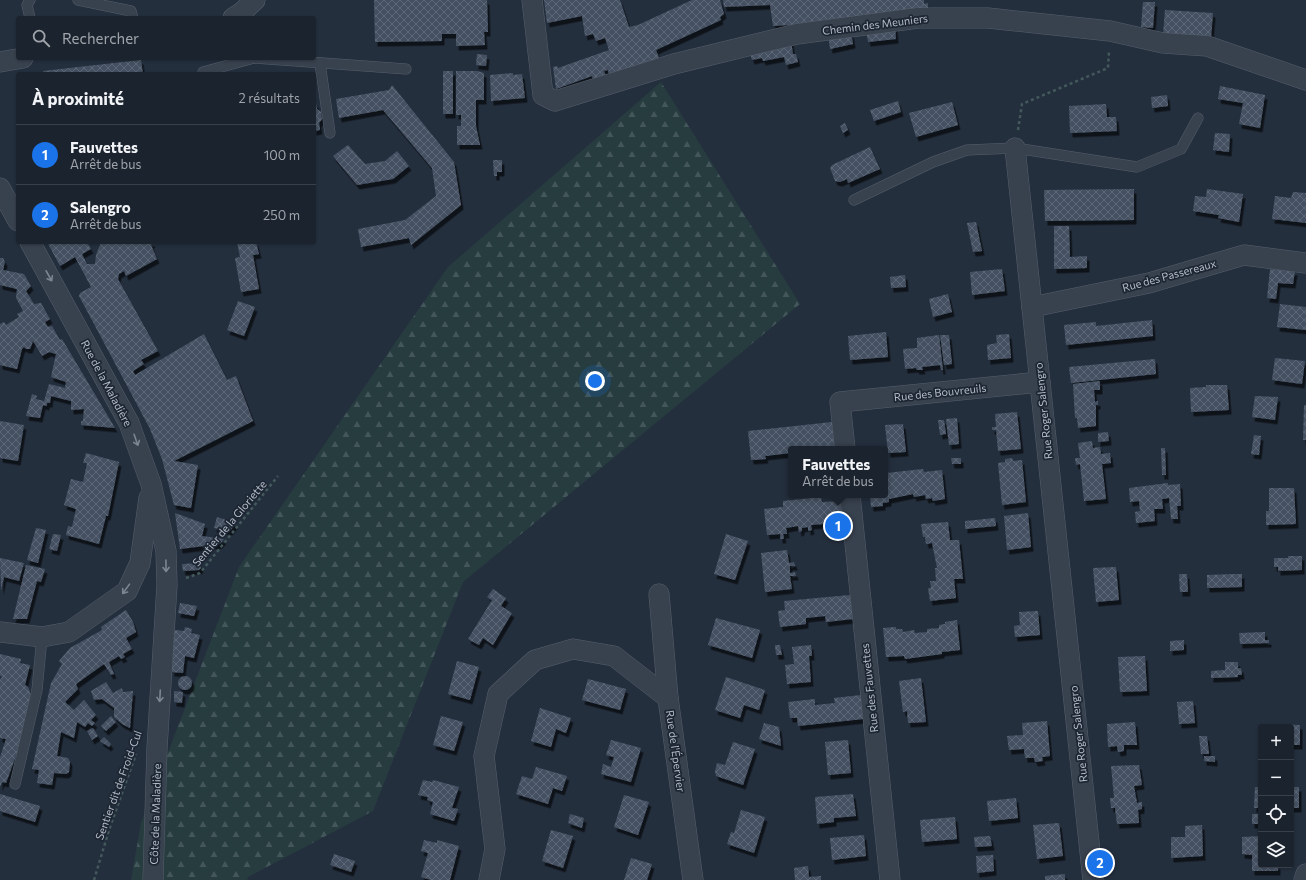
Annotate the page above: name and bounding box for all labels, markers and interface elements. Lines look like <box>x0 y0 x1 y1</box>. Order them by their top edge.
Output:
street label: Chemin des Meuniers <box>821 11 929 37</box>
search box <box>16 16 316 60</box>
icon: search <box>30 27 52 49</box>
text: Rechercher <box>62 29 139 47</box>
text: À proximité <box>32 88 124 109</box>
text: 2 résultats <box>239 90 300 106</box>
text: Fauvettes <box>70 138 138 156</box>
text: 1 <box>42 147 48 163</box>
text: 100 m <box>264 147 300 163</box>
text: Arrêt de bus <box>70 156 141 172</box>
text: Salengro <box>70 198 131 216</box>
text: 2 <box>41 207 49 223</box>
text: 250 m <box>263 207 300 223</box>
text: Arrêt de bus <box>70 216 141 232</box>
street label: Rue des Passereaux <box>1121 256 1218 294</box>
one-way arrow <box>45 270 53 282</box>
street label: Rue de la Maladière <box>79 338 135 429</box>
street label: Rue Roger Salengro <box>1031 362 1055 460</box>
your location <box>585 371 605 391</box>
street label: Rue des Bouvreuils <box>893 381 987 403</box>
one-way arrow <box>132 434 140 446</box>
popup <box>788 446 888 498</box>
text: Fauvettes <box>802 455 870 473</box>
text: Arrêt de bus <box>802 473 874 489</box>
street label: Sentier de la Gloriette <box>189 477 269 569</box>
pin: 1 <box>825 511 851 541</box>
one-way arrow <box>162 559 170 572</box>
one-way arrow <box>122 583 130 594</box>
street label: Rue des Fauvettes <box>858 643 880 733</box>
street label: Rue Roger Salengro <box>1066 685 1090 783</box>
one-way arrow <box>156 689 163 702</box>
street label: Rue de l'Épervier <box>664 709 689 793</box>
map controls <box>1258 724 1294 868</box>
button: + <box>1258 724 1294 760</box>
street label: Sentier dit de Froid-Cul <box>92 729 144 841</box>
button: − <box>1258 760 1294 796</box>
street label: Côte de la Maladière <box>147 763 163 865</box>
button: locate <box>1258 796 1294 832</box>
button: layers <box>1258 832 1294 868</box>
pin: 2 <box>1087 848 1113 878</box>

